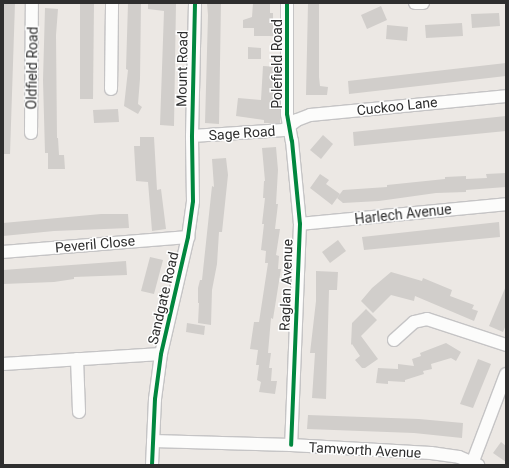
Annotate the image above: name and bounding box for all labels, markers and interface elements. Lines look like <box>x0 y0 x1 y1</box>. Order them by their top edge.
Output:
street label: Polefield Road <box>269 19 285 109</box>
street label: Oldfield Road <box>23 26 41 110</box>
street label: Mount Road <box>173 31 191 107</box>
street label: Cuckoo Lane <box>356 93 438 119</box>
street label: Sage Road <box>208 122 276 144</box>
street label: Harlech Avenue <box>354 201 452 227</box>
street label: Peveril Close <box>54 232 136 256</box>
street label: Raglan Avenue <box>276 239 296 331</box>
street label: Sandgate Road <box>144 250 182 346</box>
street label: Tamworth Avenue <box>308 439 422 461</box>

